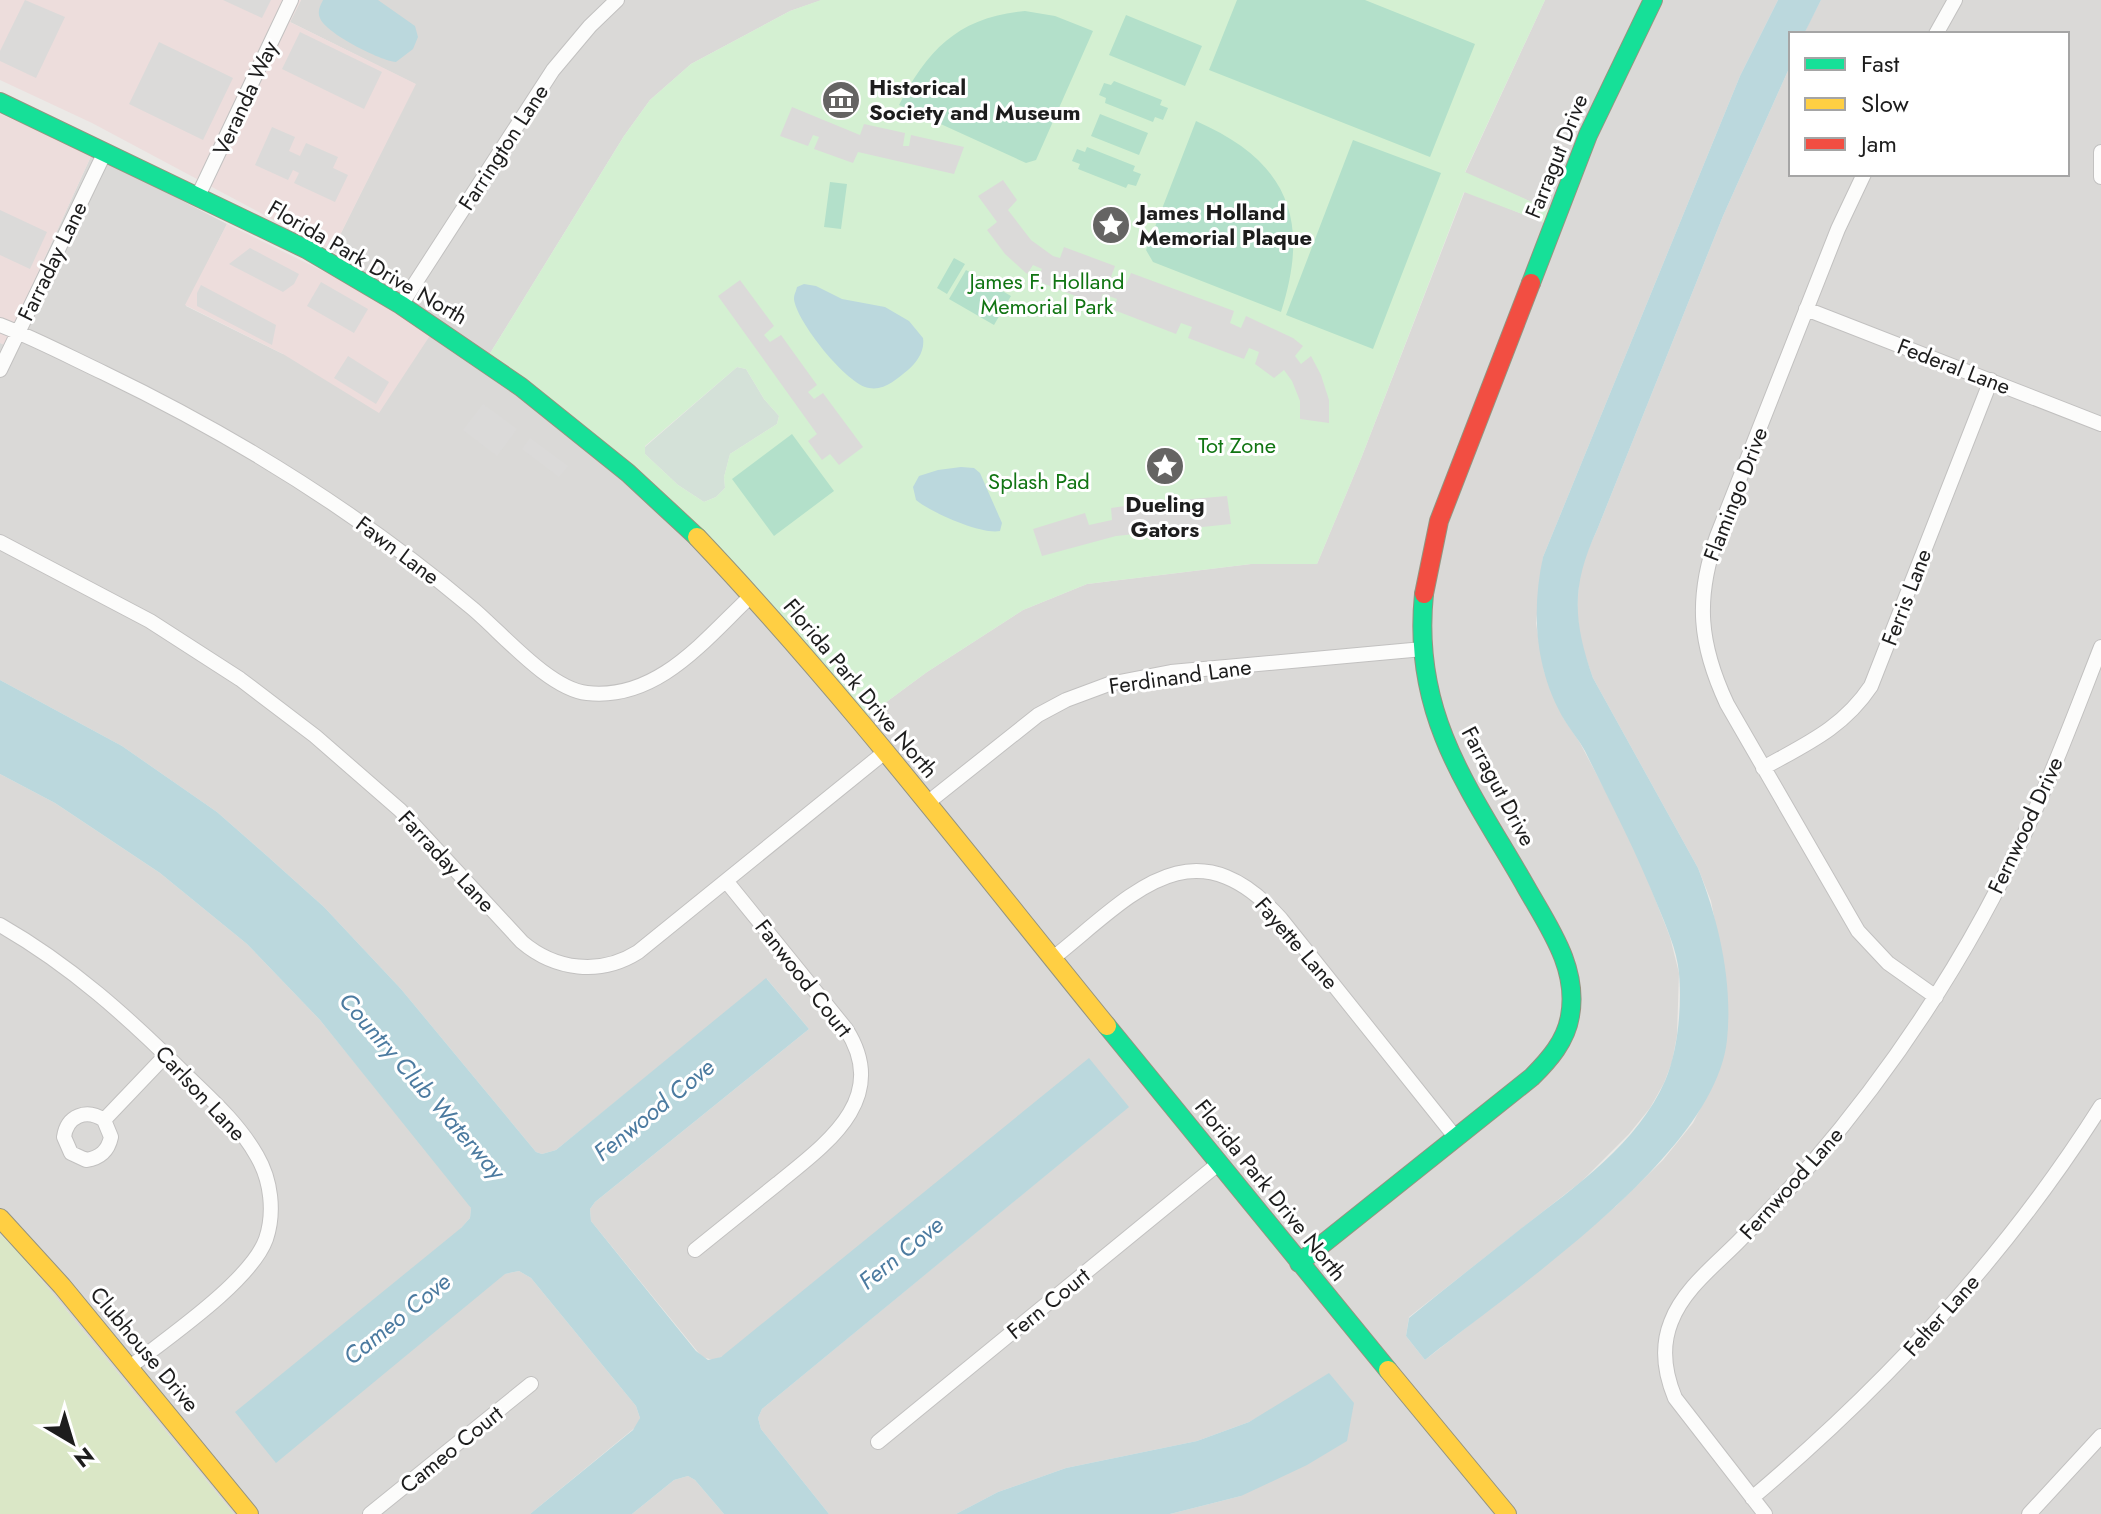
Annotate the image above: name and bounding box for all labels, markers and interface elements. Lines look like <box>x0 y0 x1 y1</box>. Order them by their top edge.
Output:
legend <box>1789 32 2069 176</box>
street label: Veranda Way <box>204 35 286 161</box>
text: Fast <box>1861 46 1899 81</box>
place label: Historical Society and Museum <box>869 71 1081 128</box>
street label: Farrington Lane <box>450 78 556 216</box>
museum icon: Historical Society and Museum <box>820 79 862 121</box>
text: Slow <box>1861 86 1909 121</box>
street label: Farragut Drive <box>1517 89 1595 223</box>
text: Jam <box>1858 126 1897 161</box>
street label: Florida Park Drive North <box>262 192 474 332</box>
street label: Farraday Lane <box>9 196 95 326</box>
place label: James Holland Memorial Plaque <box>1135 196 1312 253</box>
place icon: James Holland Memorial Plaque <box>1090 204 1132 246</box>
park label: James F. Holland Memorial Park <box>966 265 1125 322</box>
street label: Federal Lane <box>1893 330 2015 402</box>
street label: Flamingo Drive <box>1695 422 1775 566</box>
park label: Tot Zone <box>1198 429 1276 461</box>
place icon: Dueling Gators <box>1144 445 1186 487</box>
park label: Splash Pad <box>988 465 1090 497</box>
place label: Dueling Gators <box>1125 488 1205 545</box>
street label: Fawn Lane <box>350 508 446 592</box>
street label: Ferris Lane <box>1873 544 1939 650</box>
street label: Florida Park Drive North <box>776 591 946 785</box>
street label: Ferdinand Lane <box>1107 650 1253 702</box>
street label: Farragut Drive <box>1454 720 1544 852</box>
street label: Fernwood Drive <box>1979 751 2071 899</box>
street label: Farraday Lane <box>391 803 503 919</box>
street label: Fayette Lane <box>1248 890 1346 996</box>
street label: Fanwood Court <box>748 912 861 1044</box>
water label: Country Club Waterway <box>331 984 515 1188</box>
street label: Carlson Lane <box>148 1038 254 1148</box>
water label: Fenwood Cove <box>586 1050 722 1169</box>
street label: Florida Park Drive North <box>1188 1092 1354 1288</box>
street label: Fernwood Lane <box>1732 1120 1850 1246</box>
water label: Fern Cove <box>851 1207 951 1298</box>
street label: Fern Court <box>1000 1259 1097 1347</box>
water label: Cameo Cove <box>335 1264 458 1373</box>
street label: Felter Lane <box>1895 1267 1987 1363</box>
street label: Clubhouse Drive <box>83 1279 207 1419</box>
street label: Cameo Court <box>393 1397 510 1501</box>
north arrow <box>32 1402 112 1482</box>
text: N <box>68 1440 101 1476</box>

